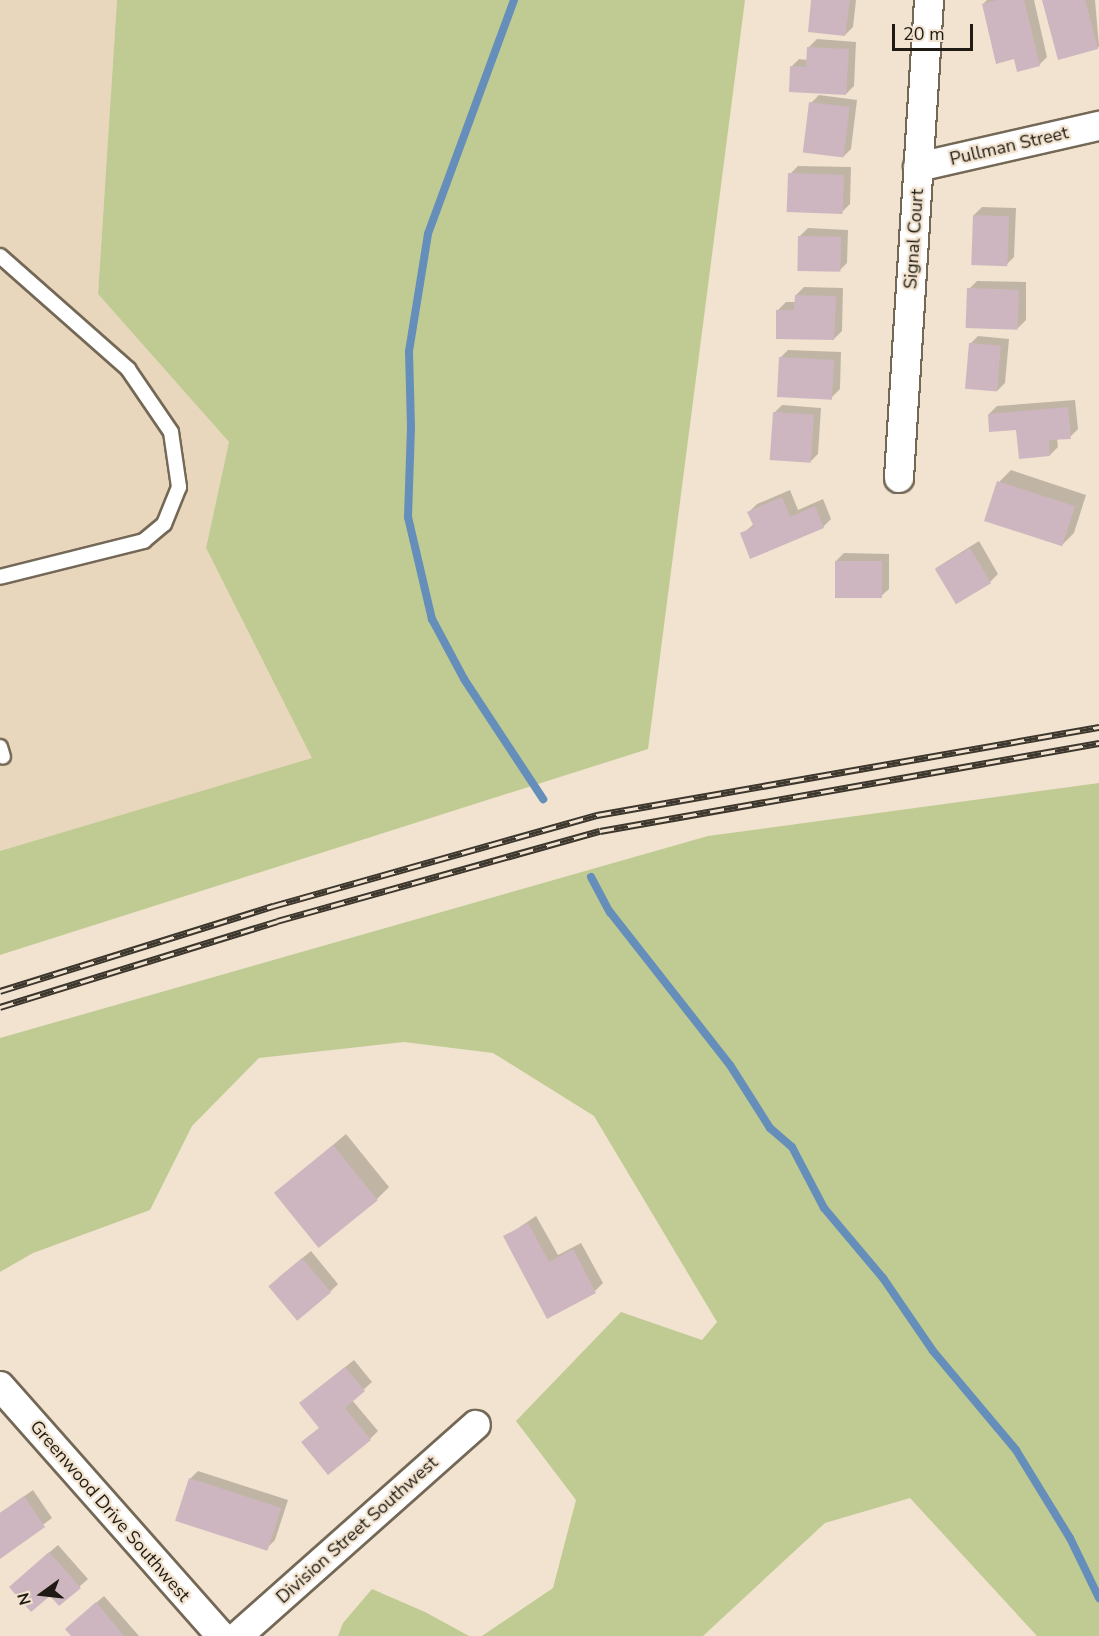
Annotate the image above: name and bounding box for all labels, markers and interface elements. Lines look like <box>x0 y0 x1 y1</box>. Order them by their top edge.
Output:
scale bar <box>895 12 976 50</box>
text: 20 m <box>903 22 945 46</box>
street label: Pullman Street <box>948 122 1070 170</box>
street label: Signal Court <box>900 188 928 290</box>
street label: Greenwood Drive Southwest <box>25 1416 195 1606</box>
street label: Division Street Southwest <box>272 1452 442 1608</box>
north arrow <box>12 1564 72 1624</box>
text: N <box>12 1590 37 1607</box>

